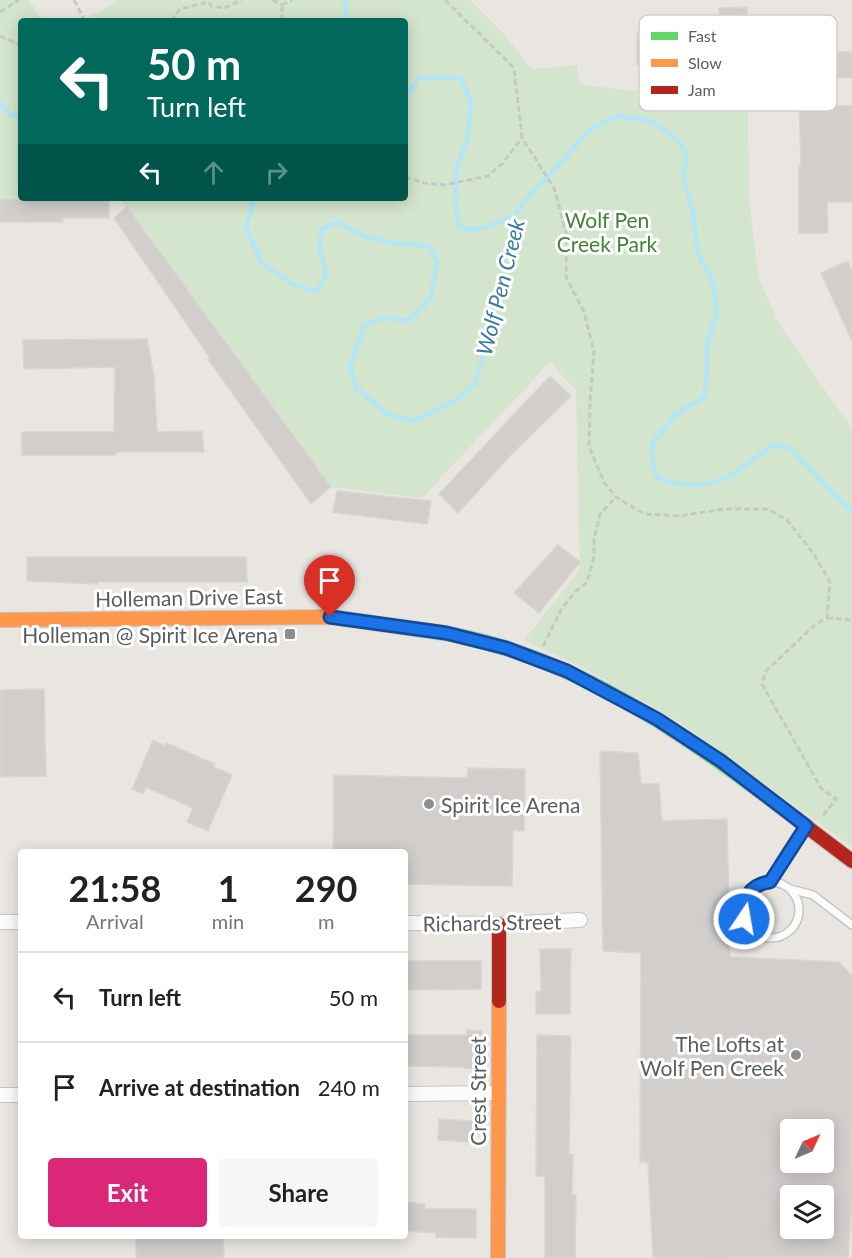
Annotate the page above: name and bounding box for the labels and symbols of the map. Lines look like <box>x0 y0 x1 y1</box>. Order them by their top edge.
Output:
legend <box>639 15 837 111</box>
text: Fast <box>688 26 717 45</box>
text: Slow <box>688 53 722 72</box>
text: Jam <box>688 80 716 99</box>
park label: Wolf Pen Creek Park <box>557 207 658 256</box>
water label: Wolf Pen Creek <box>470 215 530 358</box>
pin <box>304 555 355 617</box>
street label: Holleman Drive East <box>95 583 284 611</box>
place label: Holleman @ Spirit Ice Arena <box>22 622 278 647</box>
marker: Holleman @ Spirit Ice Arena <box>283 627 297 641</box>
place label: Spirit Ice Arena <box>441 792 580 817</box>
marker: Spirit Ice Arena <box>422 797 436 811</box>
position arrow <box>712 887 776 951</box>
street label: Richards Street <box>422 908 562 936</box>
place label: The Lofts at Wolf Pen Creek <box>640 1031 784 1080</box>
street label: Crest Street <box>465 1036 490 1146</box>
marker: The Lofts at Wolf Pen Creek <box>789 1048 803 1062</box>
north arrow <box>780 1119 834 1173</box>

